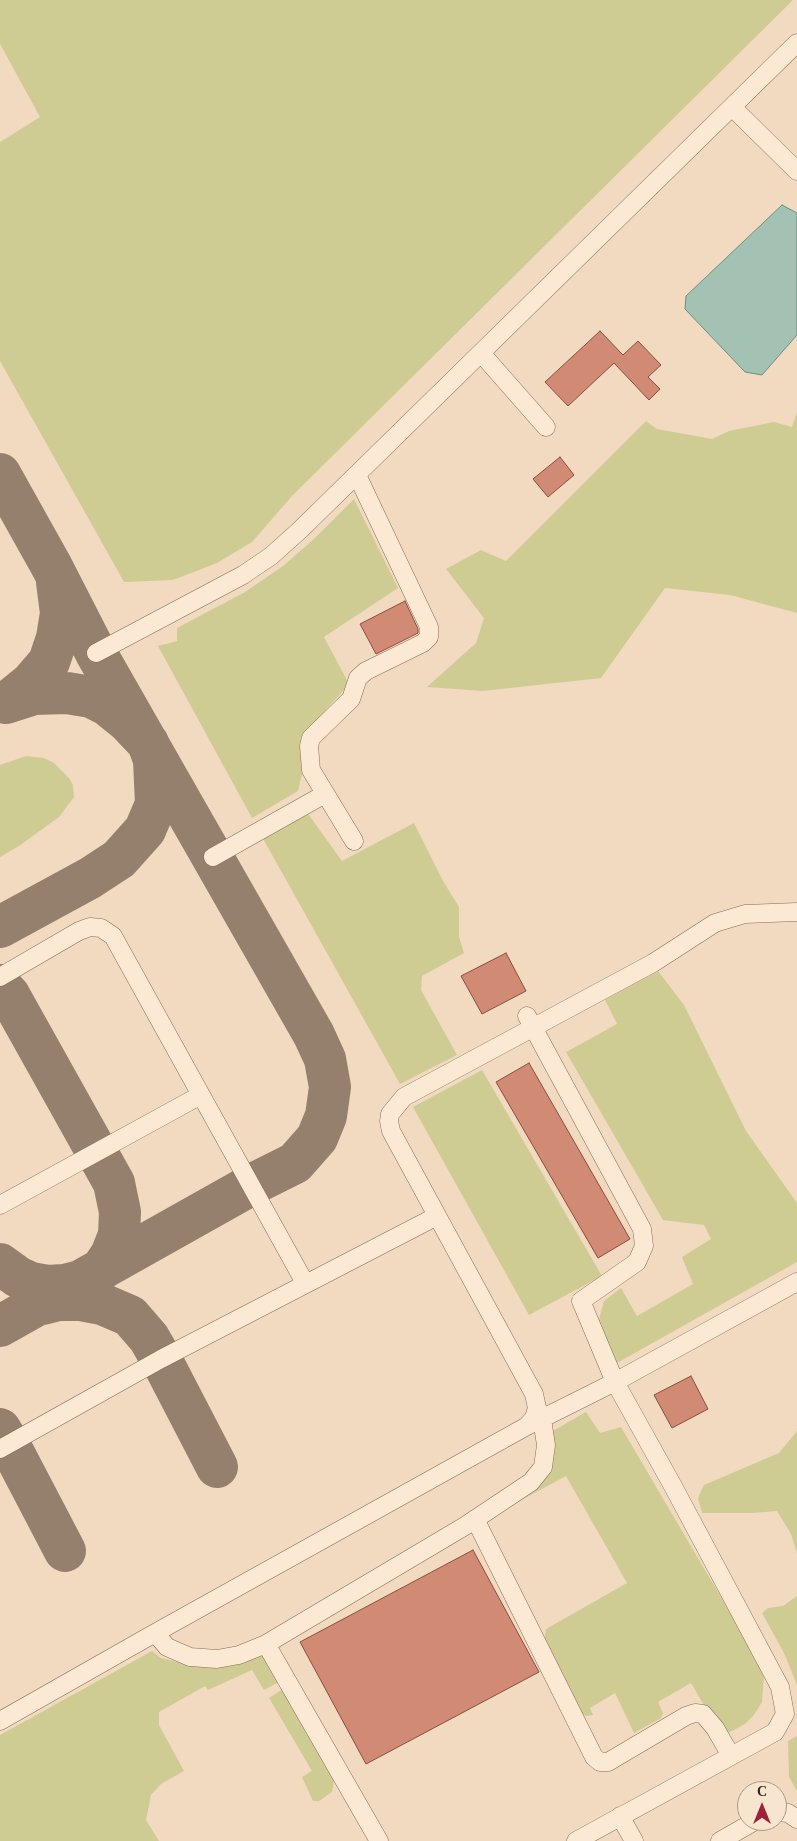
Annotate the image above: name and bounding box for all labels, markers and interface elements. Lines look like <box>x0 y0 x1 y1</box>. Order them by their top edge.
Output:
north arrow <box>737 1781 787 1831</box>
text: С <box>757 1784 767 1799</box>

